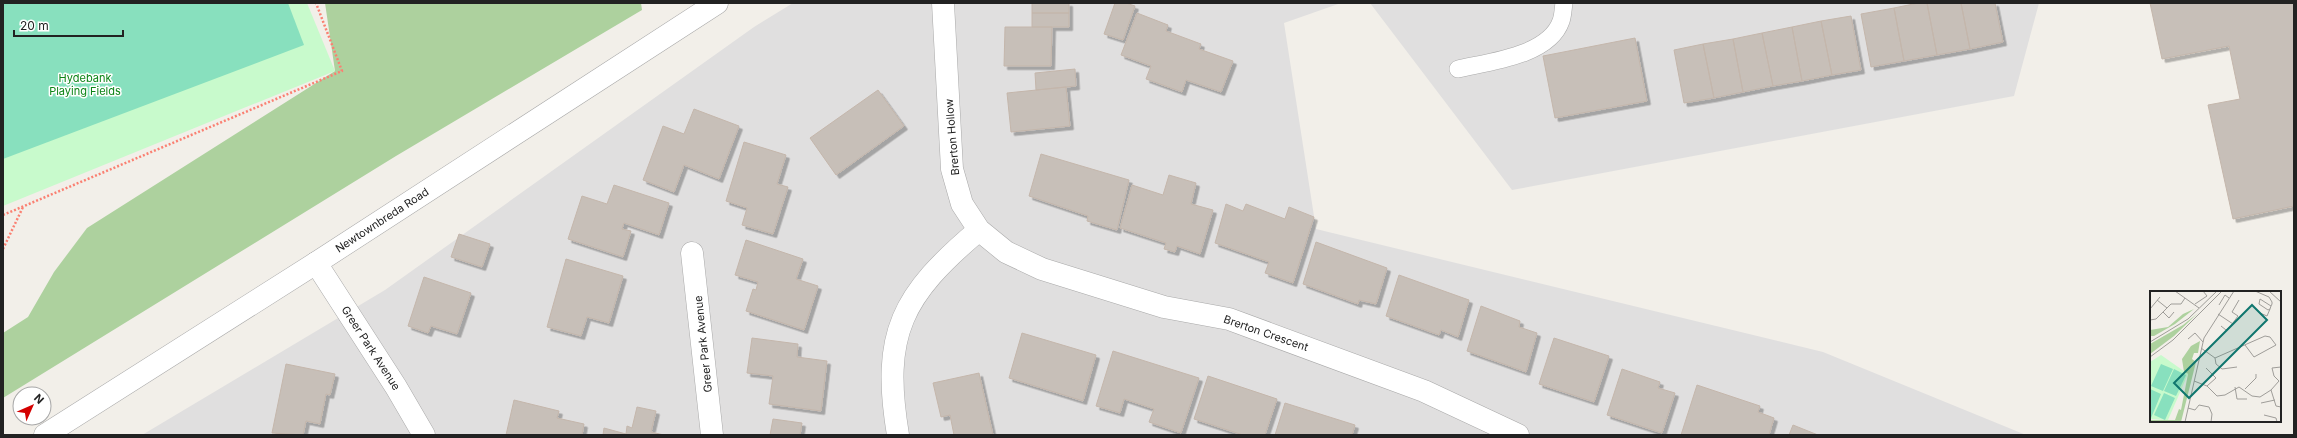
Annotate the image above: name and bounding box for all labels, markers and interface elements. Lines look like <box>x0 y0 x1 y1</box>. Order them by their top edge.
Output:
scale bar <box>14 12 123 38</box>
text: 20 m <box>20 18 49 33</box>
park label: Hydebank Playing Fields <box>49 71 121 98</box>
street label: Brerton Hollow <box>942 98 962 176</box>
street label: Newtownbreda Road <box>333 185 431 255</box>
inset map <box>2150 291 2281 422</box>
street label: Greer Park Avenue <box>691 295 715 393</box>
street label: Greer Park Avenue <box>339 303 403 393</box>
street label: Brerton Crescent <box>1222 312 1311 354</box>
north arrow <box>12 386 52 426</box>
text: N <box>31 391 47 407</box>

